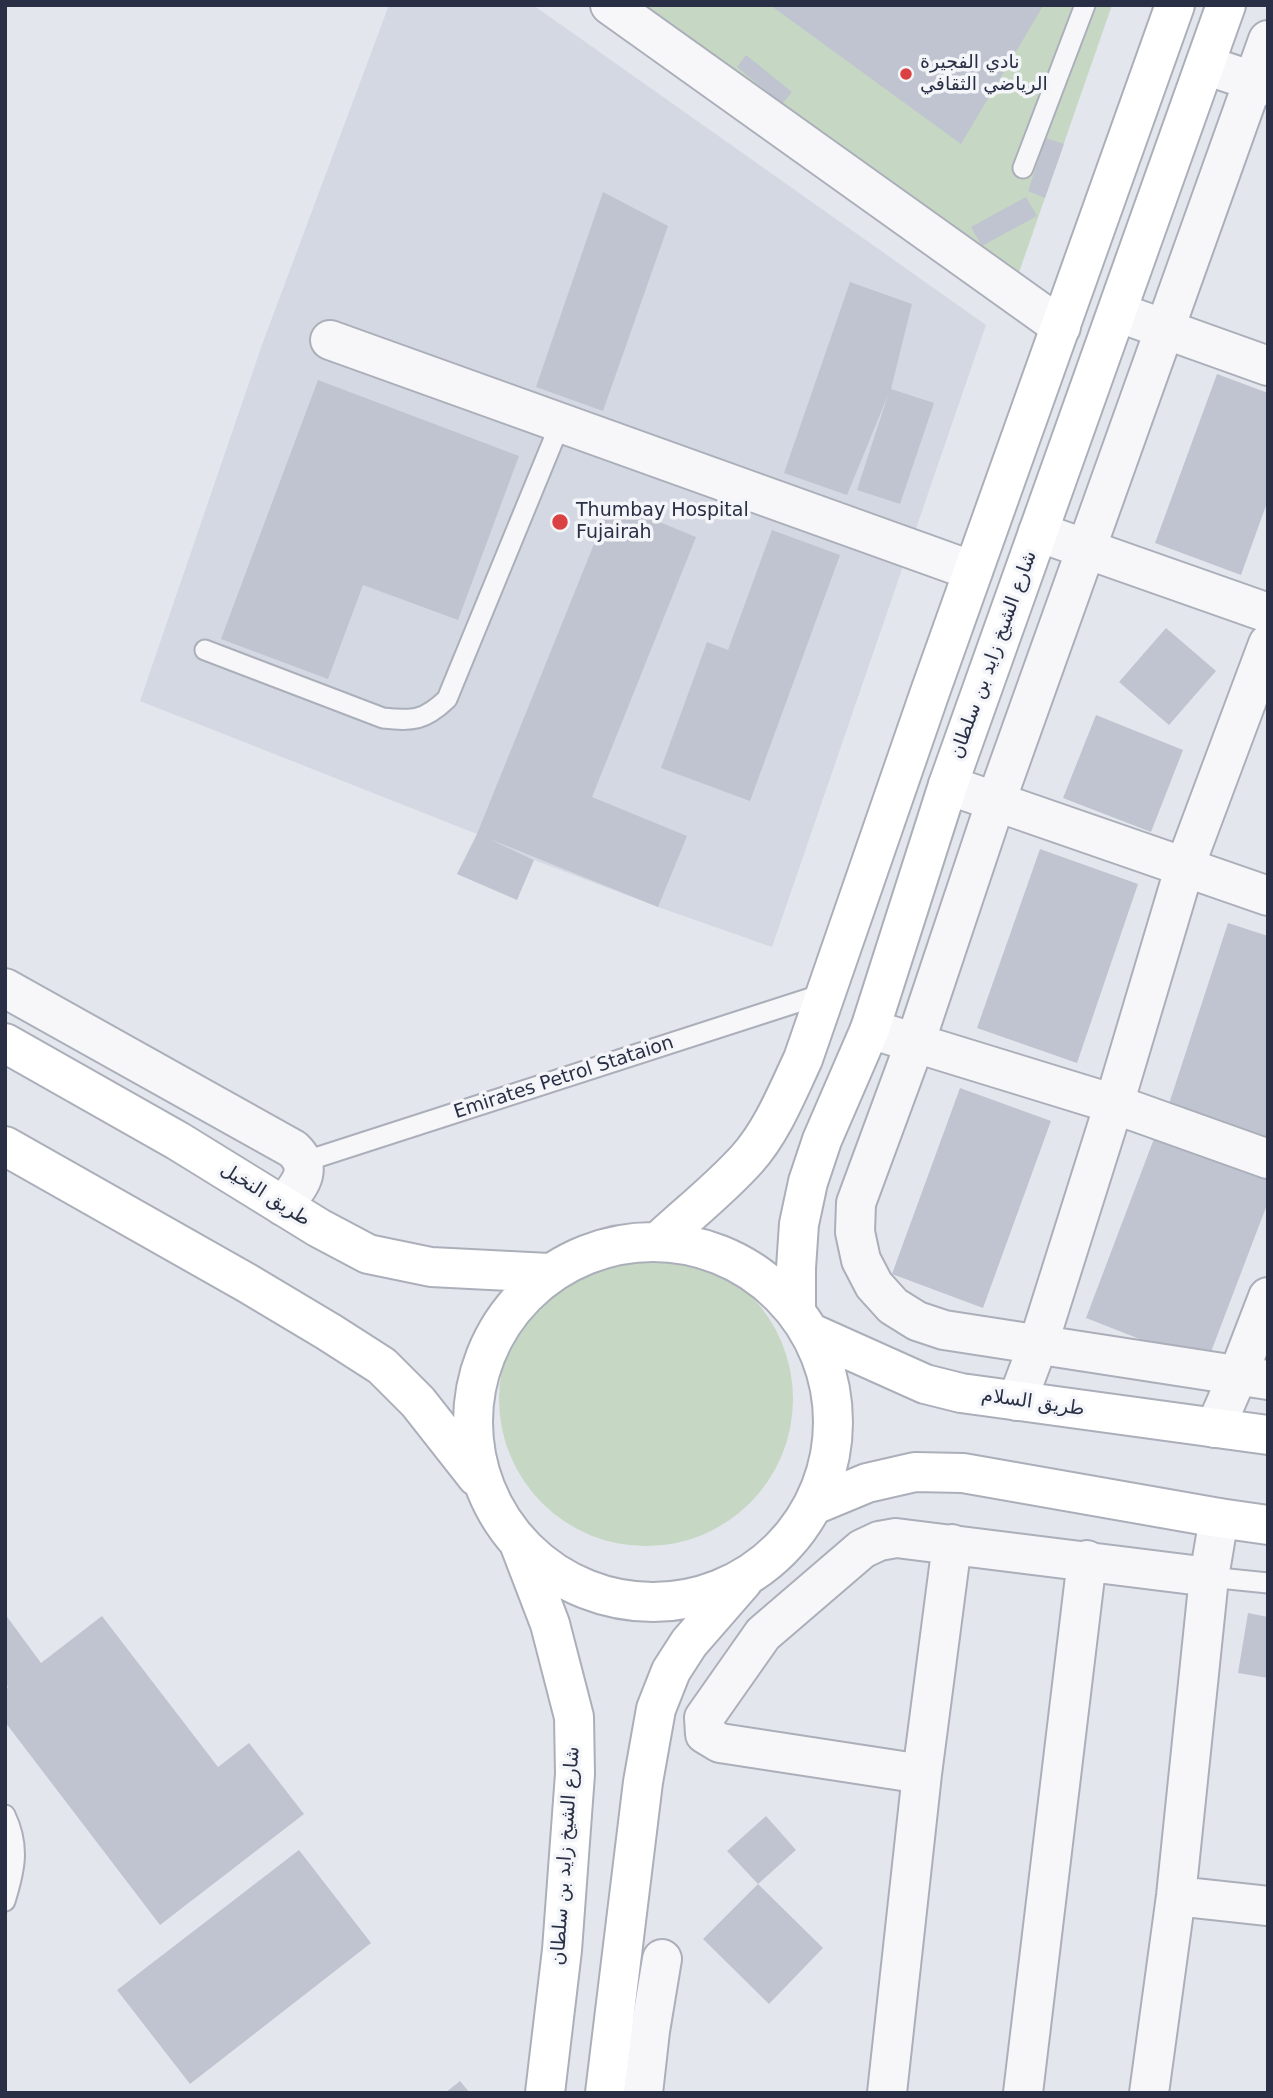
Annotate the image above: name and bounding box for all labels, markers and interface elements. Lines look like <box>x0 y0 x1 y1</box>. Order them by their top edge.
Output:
place label: نادي الفجيرة الرياضي الثقافي <box>920 52 1048 96</box>
marker: نادي الفجيرة الرياضي الثقافي <box>898 66 914 82</box>
place label: Thumbay Hospital Fujairah <box>576 500 749 544</box>
marker: Thumbay Hospital Fujairah <box>550 512 570 532</box>
street label: شارع الشيخ زايد بن سلطان <box>946 548 1042 762</box>
street label: Emirates Petrol Stataion <box>451 1032 677 1124</box>
street label: طريق النخيل <box>216 1158 314 1232</box>
street label: طريق السلام <box>980 1384 1086 1422</box>
street label: شارع الشيخ زايد بن سلطان <box>547 1746 585 1966</box>

